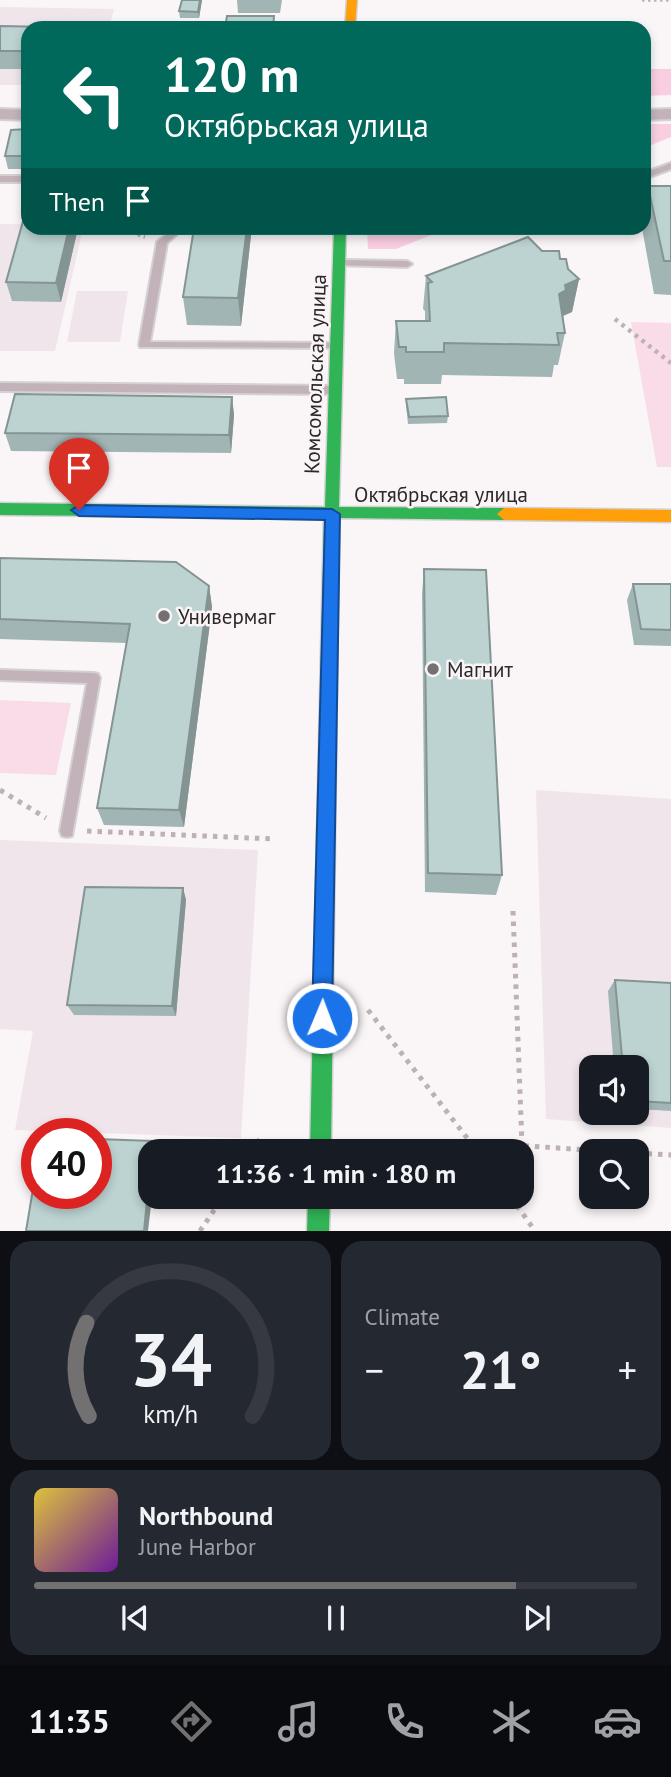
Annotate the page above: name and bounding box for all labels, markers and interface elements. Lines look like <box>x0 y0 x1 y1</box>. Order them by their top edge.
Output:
text: 120 m <box>164 42 299 106</box>
icon: left <box>49 49 140 140</box>
text: Октябрьская улица <box>164 104 429 146</box>
icon: arrive <box>119 182 157 220</box>
text: Then <box>49 185 105 218</box>
street label: Комсомольская улица <box>298 273 332 475</box>
pin <box>49 438 109 510</box>
icon: arrive <box>60 449 98 487</box>
street label: Октябрьская улица <box>354 481 528 508</box>
place label: Универмаг <box>178 603 276 630</box>
marker: Универмаг <box>156 608 172 624</box>
place label: Магнит <box>447 656 514 683</box>
marker: Магнит <box>425 661 441 677</box>
position arrow <box>285 981 359 1055</box>
map controls <box>579 1055 649 1209</box>
button: sound <box>579 1055 649 1125</box>
speed limit sign: 40 <box>21 1118 112 1209</box>
button: search <box>579 1139 649 1209</box>
text: 11:36 · 1 min · 180 m <box>216 1157 456 1190</box>
text: Climate <box>365 1302 440 1331</box>
text: 34 <box>129 1313 212 1407</box>
text: 21° <box>460 1336 542 1403</box>
text: − <box>365 1345 384 1394</box>
text: + <box>618 1345 637 1394</box>
text: km/h <box>143 1398 198 1430</box>
text: Northbound <box>139 1499 273 1532</box>
text: June Harbor <box>139 1532 256 1561</box>
icon: previous <box>116 1599 154 1637</box>
icon: pause <box>317 1599 355 1637</box>
icon: next <box>518 1599 556 1637</box>
icon: directions <box>167 1697 216 1746</box>
icon: music <box>274 1697 323 1746</box>
icon: phone <box>380 1697 429 1746</box>
icon: climate <box>487 1697 536 1746</box>
icon: car <box>593 1697 642 1746</box>
text: 11:35 <box>29 1700 110 1742</box>

